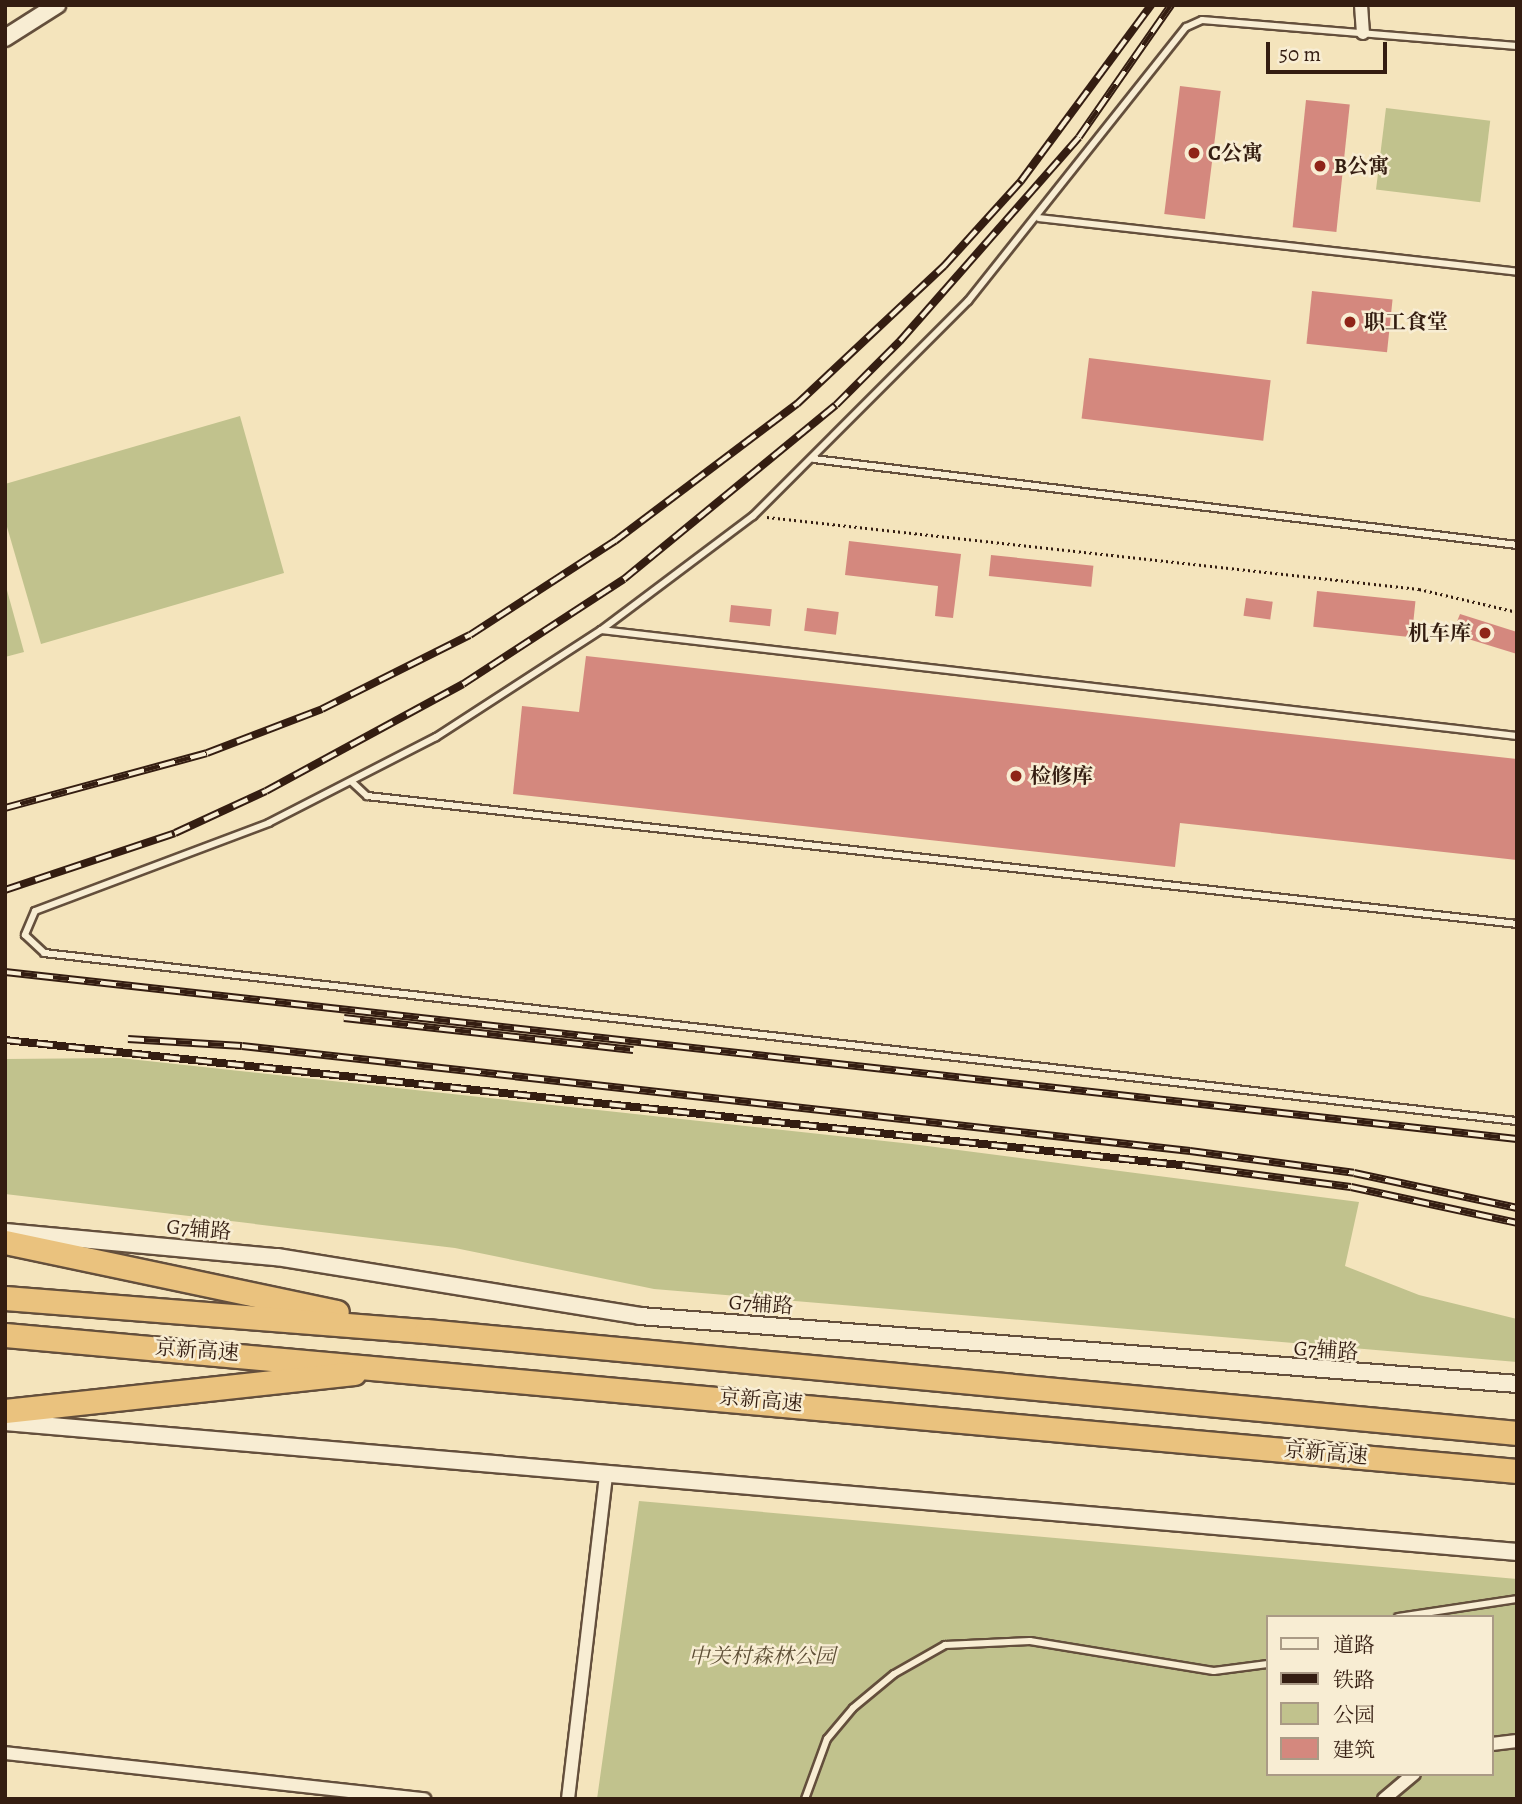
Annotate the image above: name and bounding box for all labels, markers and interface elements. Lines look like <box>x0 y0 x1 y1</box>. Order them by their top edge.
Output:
scale bar <box>1270 28 1391 72</box>
text: 50 m <box>1279 40 1321 68</box>
place label: C公寓 <box>1208 140 1263 166</box>
marker: C公寓 <box>1186 145 1202 161</box>
place label: B公寓 <box>1334 153 1389 179</box>
marker: B公寓 <box>1312 158 1328 174</box>
place label: 职工食堂 <box>1364 309 1448 335</box>
marker: 职工食堂 <box>1342 314 1358 330</box>
place label: 机车库 <box>1408 620 1471 646</box>
marker: 机车库 <box>1477 625 1493 641</box>
place label: 检修库 <box>1030 763 1093 789</box>
marker: 检修库 <box>1008 768 1024 784</box>
street label: G7辅路 <box>166 1214 232 1244</box>
street label: G7辅路 <box>728 1289 794 1319</box>
street label: 京新高速 <box>154 1335 240 1365</box>
street label: G7辅路 <box>1293 1335 1359 1365</box>
street label: 京新高速 <box>718 1384 804 1416</box>
street label: 京新高速 <box>1283 1437 1369 1469</box>
legend <box>1266 1615 1494 1776</box>
text: 道路 <box>1333 1631 1375 1659</box>
park label: 中关村森林公园 <box>689 1643 835 1669</box>
text: 铁路 <box>1333 1666 1375 1694</box>
text: 公园 <box>1333 1701 1375 1729</box>
text: 建筑 <box>1333 1736 1375 1764</box>

